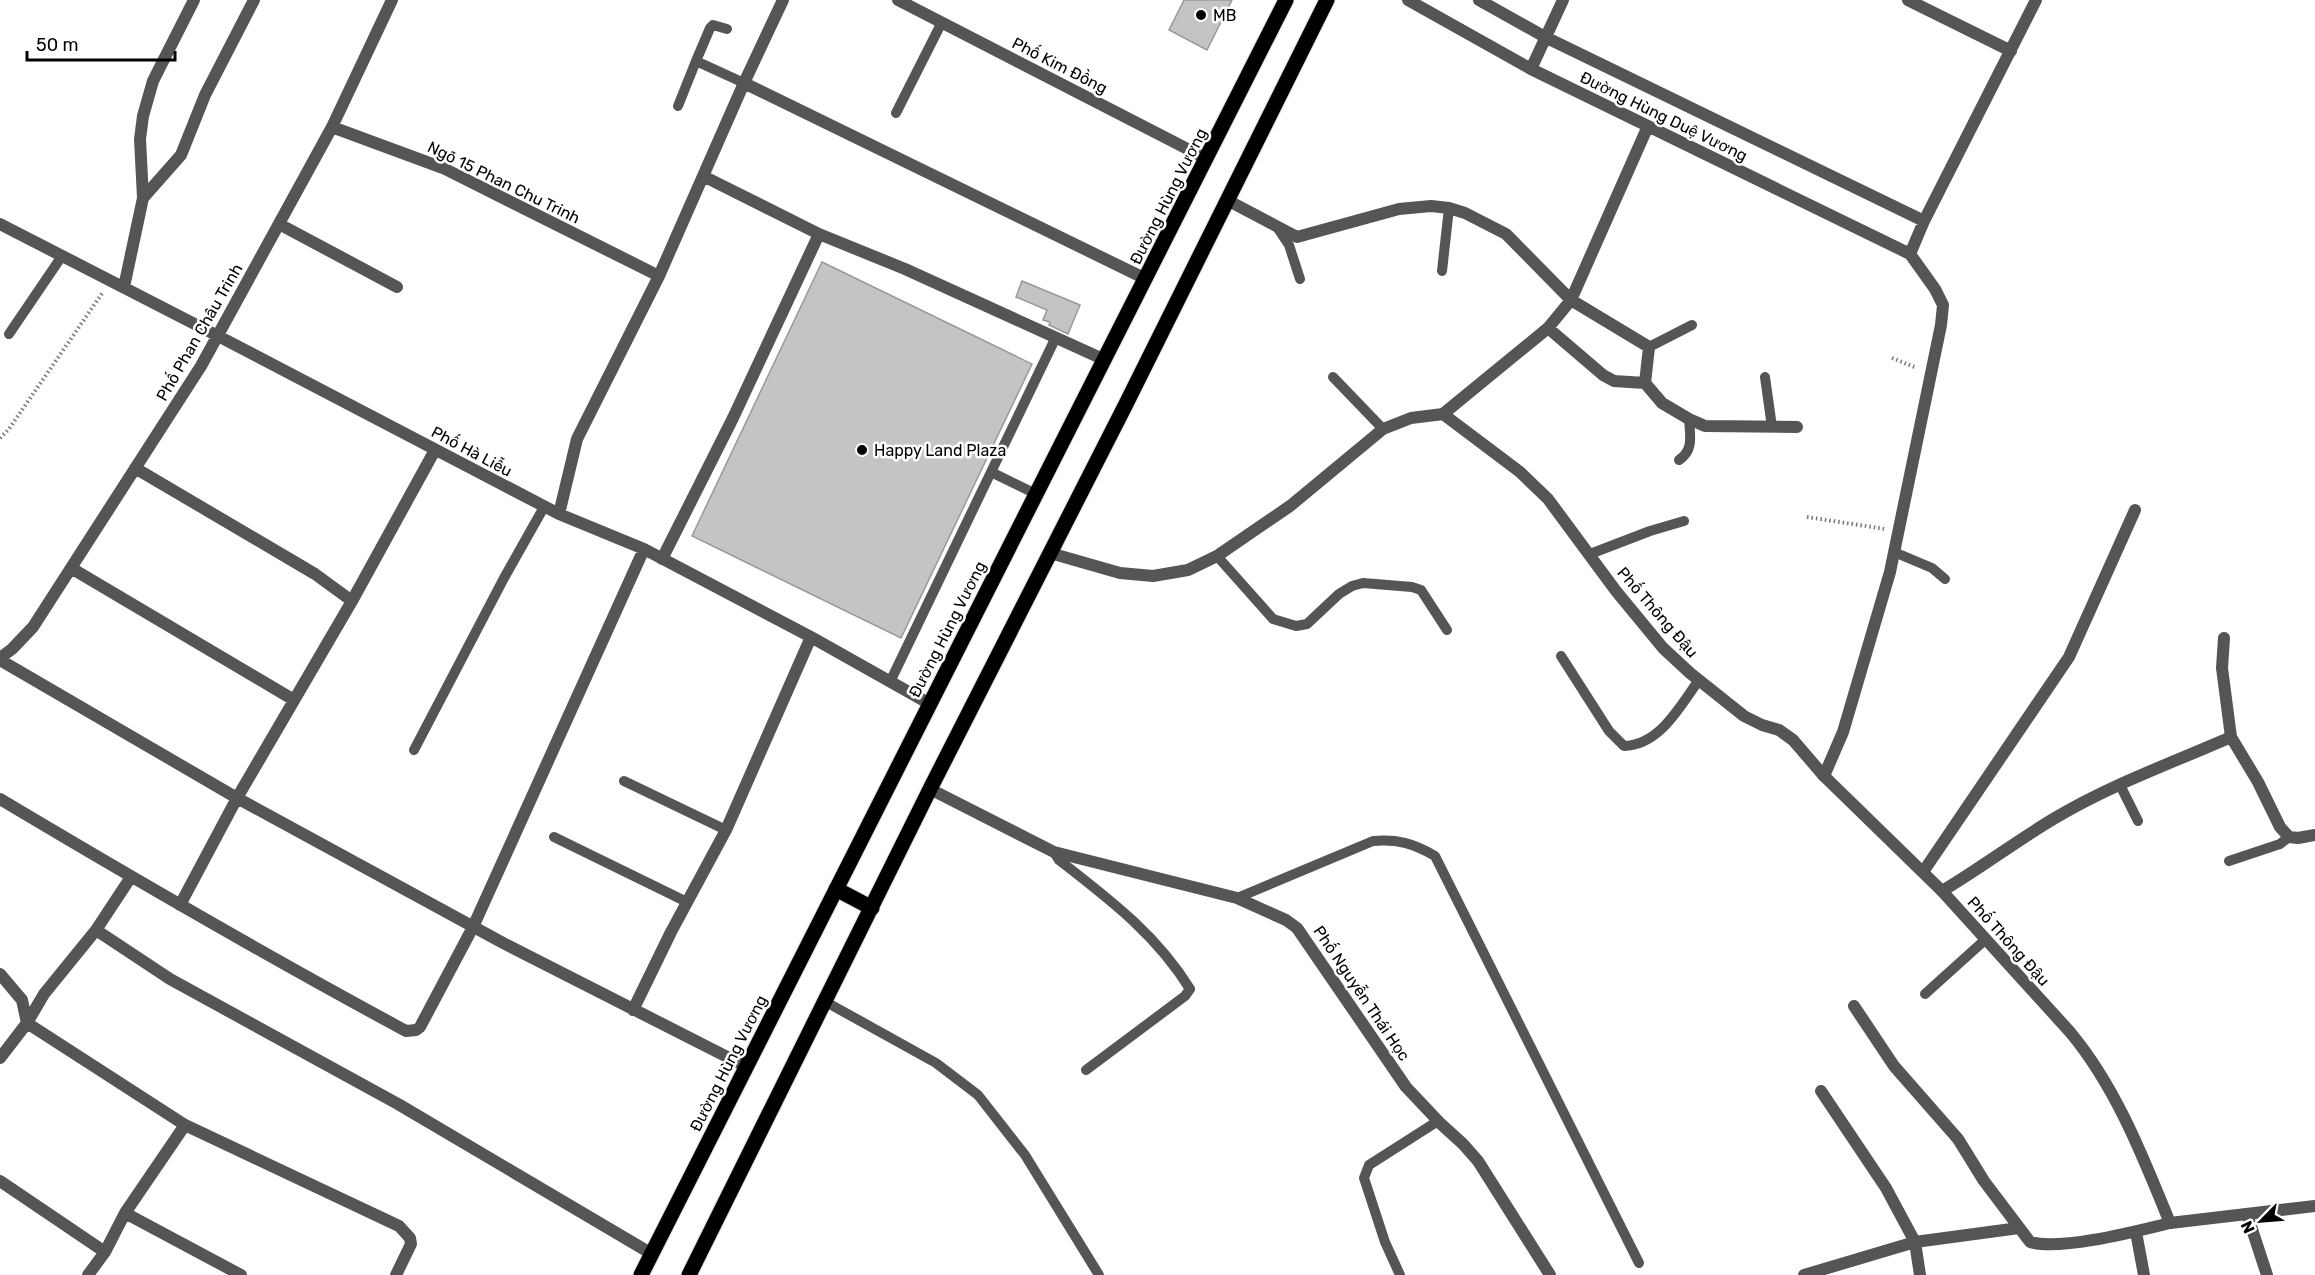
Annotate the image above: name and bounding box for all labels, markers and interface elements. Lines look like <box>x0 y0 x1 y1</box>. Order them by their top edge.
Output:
place label: MB <box>1213 6 1236 25</box>
marker: MB <box>1194 8 1208 22</box>
scale bar <box>27 24 176 62</box>
street label: Phố Kim Đồng <box>1009 32 1111 98</box>
text: 50 m <box>36 34 79 56</box>
street label: Đường Hùng Duệ Vương <box>1577 68 1751 165</box>
street label: Đường Hùng Vương <box>1126 125 1211 267</box>
street label: Ngõ 15 Phan Chu Trinh <box>424 137 583 228</box>
street label: Phố Phan Châu Trinh <box>151 260 246 404</box>
street label: Phố Hà Liễu <box>428 421 516 481</box>
place label: Happy Land Plaza <box>874 441 1006 460</box>
marker: Happy Land Plaza <box>855 443 869 457</box>
street label: Đường Hùng Vương <box>905 558 990 700</box>
street label: Phố Thông Đậu <box>1613 562 1703 661</box>
street label: Phố Thông Đậu <box>1964 892 2055 990</box>
street label: Phố Nguyễn Thái Học <box>1309 921 1415 1064</box>
street label: Đường Hùng Vương <box>686 992 771 1134</box>
north arrow <box>2231 1191 2291 1251</box>
text: N <box>2237 1218 2259 1236</box>

